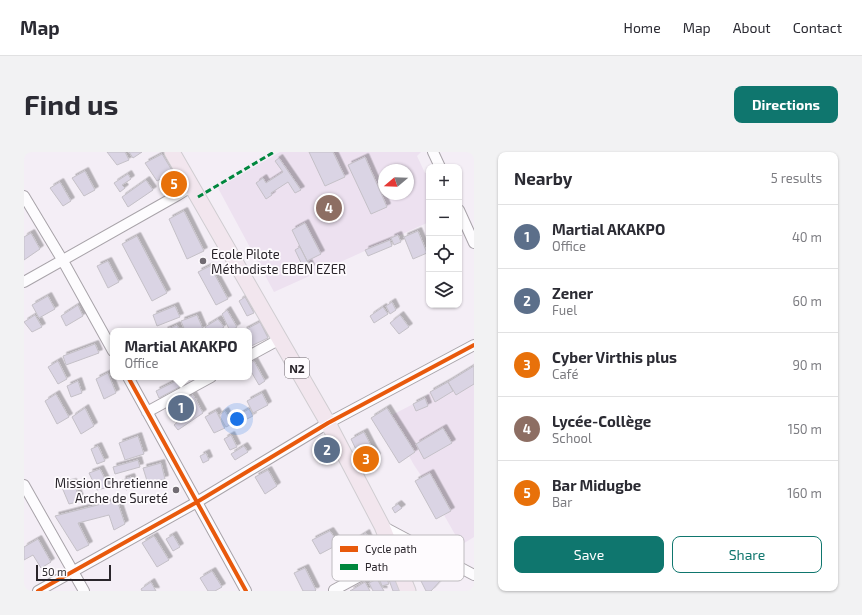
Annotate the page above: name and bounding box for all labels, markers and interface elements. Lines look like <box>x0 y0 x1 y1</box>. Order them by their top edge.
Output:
text: Map <box>20 16 60 39</box>
text: Home <box>624 19 661 36</box>
text: Map <box>683 19 711 36</box>
text: About <box>733 19 771 36</box>
text: Contact <box>793 19 842 36</box>
button: Directions <box>734 86 838 123</box>
text: Find us <box>24 87 118 121</box>
north arrow <box>378 164 414 200</box>
map controls <box>426 164 462 308</box>
button: + <box>426 164 462 200</box>
text: Nearby <box>514 168 572 188</box>
pin: 5 <box>161 169 187 199</box>
text: 5 results <box>771 170 822 186</box>
pin: 4 <box>316 193 342 223</box>
button: − <box>426 200 462 236</box>
text: Martial AKAKPO <box>552 220 665 238</box>
text: 1 <box>524 229 530 245</box>
text: 40 m <box>792 229 822 245</box>
button: locate <box>426 236 462 272</box>
text: Office <box>552 238 586 254</box>
place label: Ecole Pilote Méthodiste EBEN EZER <box>211 246 346 277</box>
marker: Ecole Pilote Méthodiste EBEN EZER <box>198 256 208 266</box>
button: layers <box>426 272 462 308</box>
text: Zener <box>552 284 593 302</box>
text: 2 <box>523 293 531 309</box>
text: 60 m <box>792 293 822 309</box>
text: Fuel <box>552 302 577 318</box>
popup <box>110 328 252 380</box>
text: Martial AKAKPO <box>124 337 238 355</box>
text: Cyber Virthis plus <box>552 348 677 366</box>
text: Office <box>124 355 158 371</box>
text: 3 <box>523 357 531 373</box>
text: 90 m <box>792 357 822 373</box>
road number: N2 <box>285 358 309 378</box>
text: Café <box>552 366 578 382</box>
pin: 1 <box>168 393 194 423</box>
your location <box>227 409 247 429</box>
text: Lycée-Collège <box>552 412 651 430</box>
text: 4 <box>523 421 531 437</box>
text: 150 m <box>788 421 822 437</box>
text: School <box>552 430 592 446</box>
pin: 2 <box>314 435 340 465</box>
pin: 3 <box>353 444 379 474</box>
place label: Mission Chretienne Arche de Sureté <box>55 475 168 506</box>
text: Bar Midugbe <box>552 476 641 494</box>
marker: Mission Chretienne Arche de Sureté <box>171 485 181 495</box>
text: 5 <box>523 485 531 501</box>
text: 160 m <box>787 485 822 501</box>
text: Bar <box>552 494 572 510</box>
legend <box>332 535 464 581</box>
button: Save <box>514 536 664 573</box>
button: Share <box>672 536 822 573</box>
text: Cycle path <box>365 542 417 555</box>
text: Path <box>365 560 388 573</box>
scale bar <box>36 563 111 582</box>
text: 50 m <box>42 565 67 578</box>

